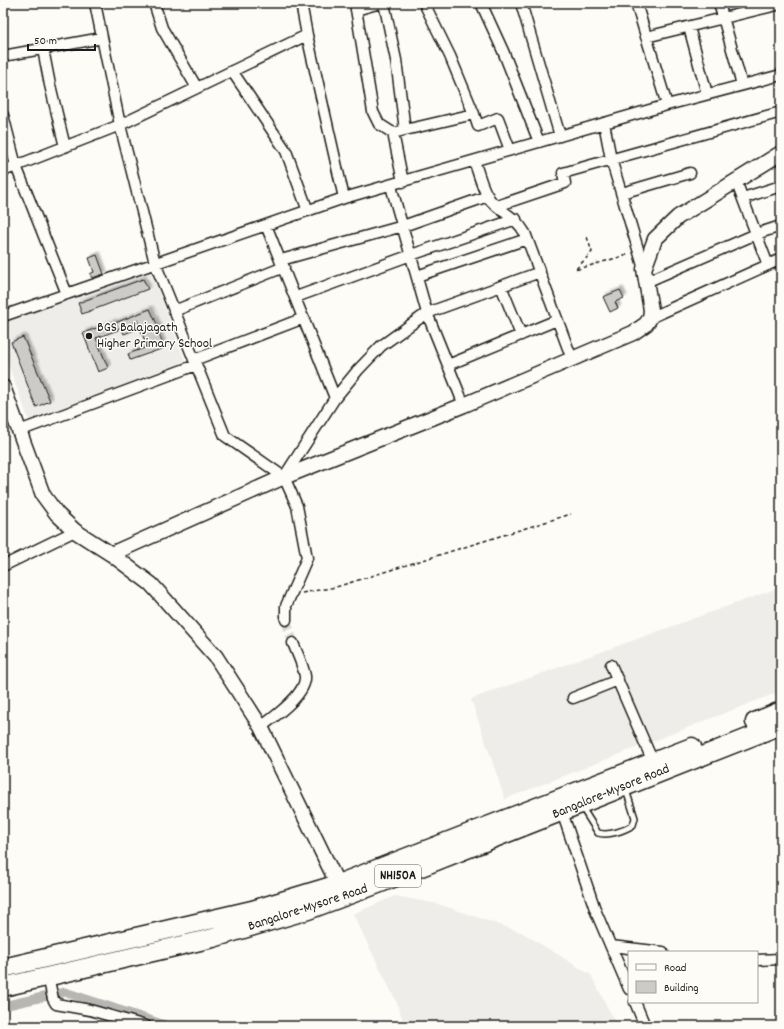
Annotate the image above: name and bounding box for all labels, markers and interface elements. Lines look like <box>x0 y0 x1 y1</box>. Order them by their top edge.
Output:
scale bar <box>28 26 95 52</box>
text: 50 m <box>34 33 57 50</box>
place label: BGS Balajagath Higher Primary School <box>97 318 213 354</box>
marker: BGS Balajagath Higher Primary School <box>84 331 94 341</box>
street label: Bangalore-Mysore Road <box>549 759 673 825</box>
road number: NH150A <box>375 865 421 887</box>
street label: Bangalore-Mysore Road <box>246 879 370 937</box>
legend <box>628 951 758 1003</box>
text: Road <box>664 960 686 977</box>
text: Building <box>664 980 699 997</box>

